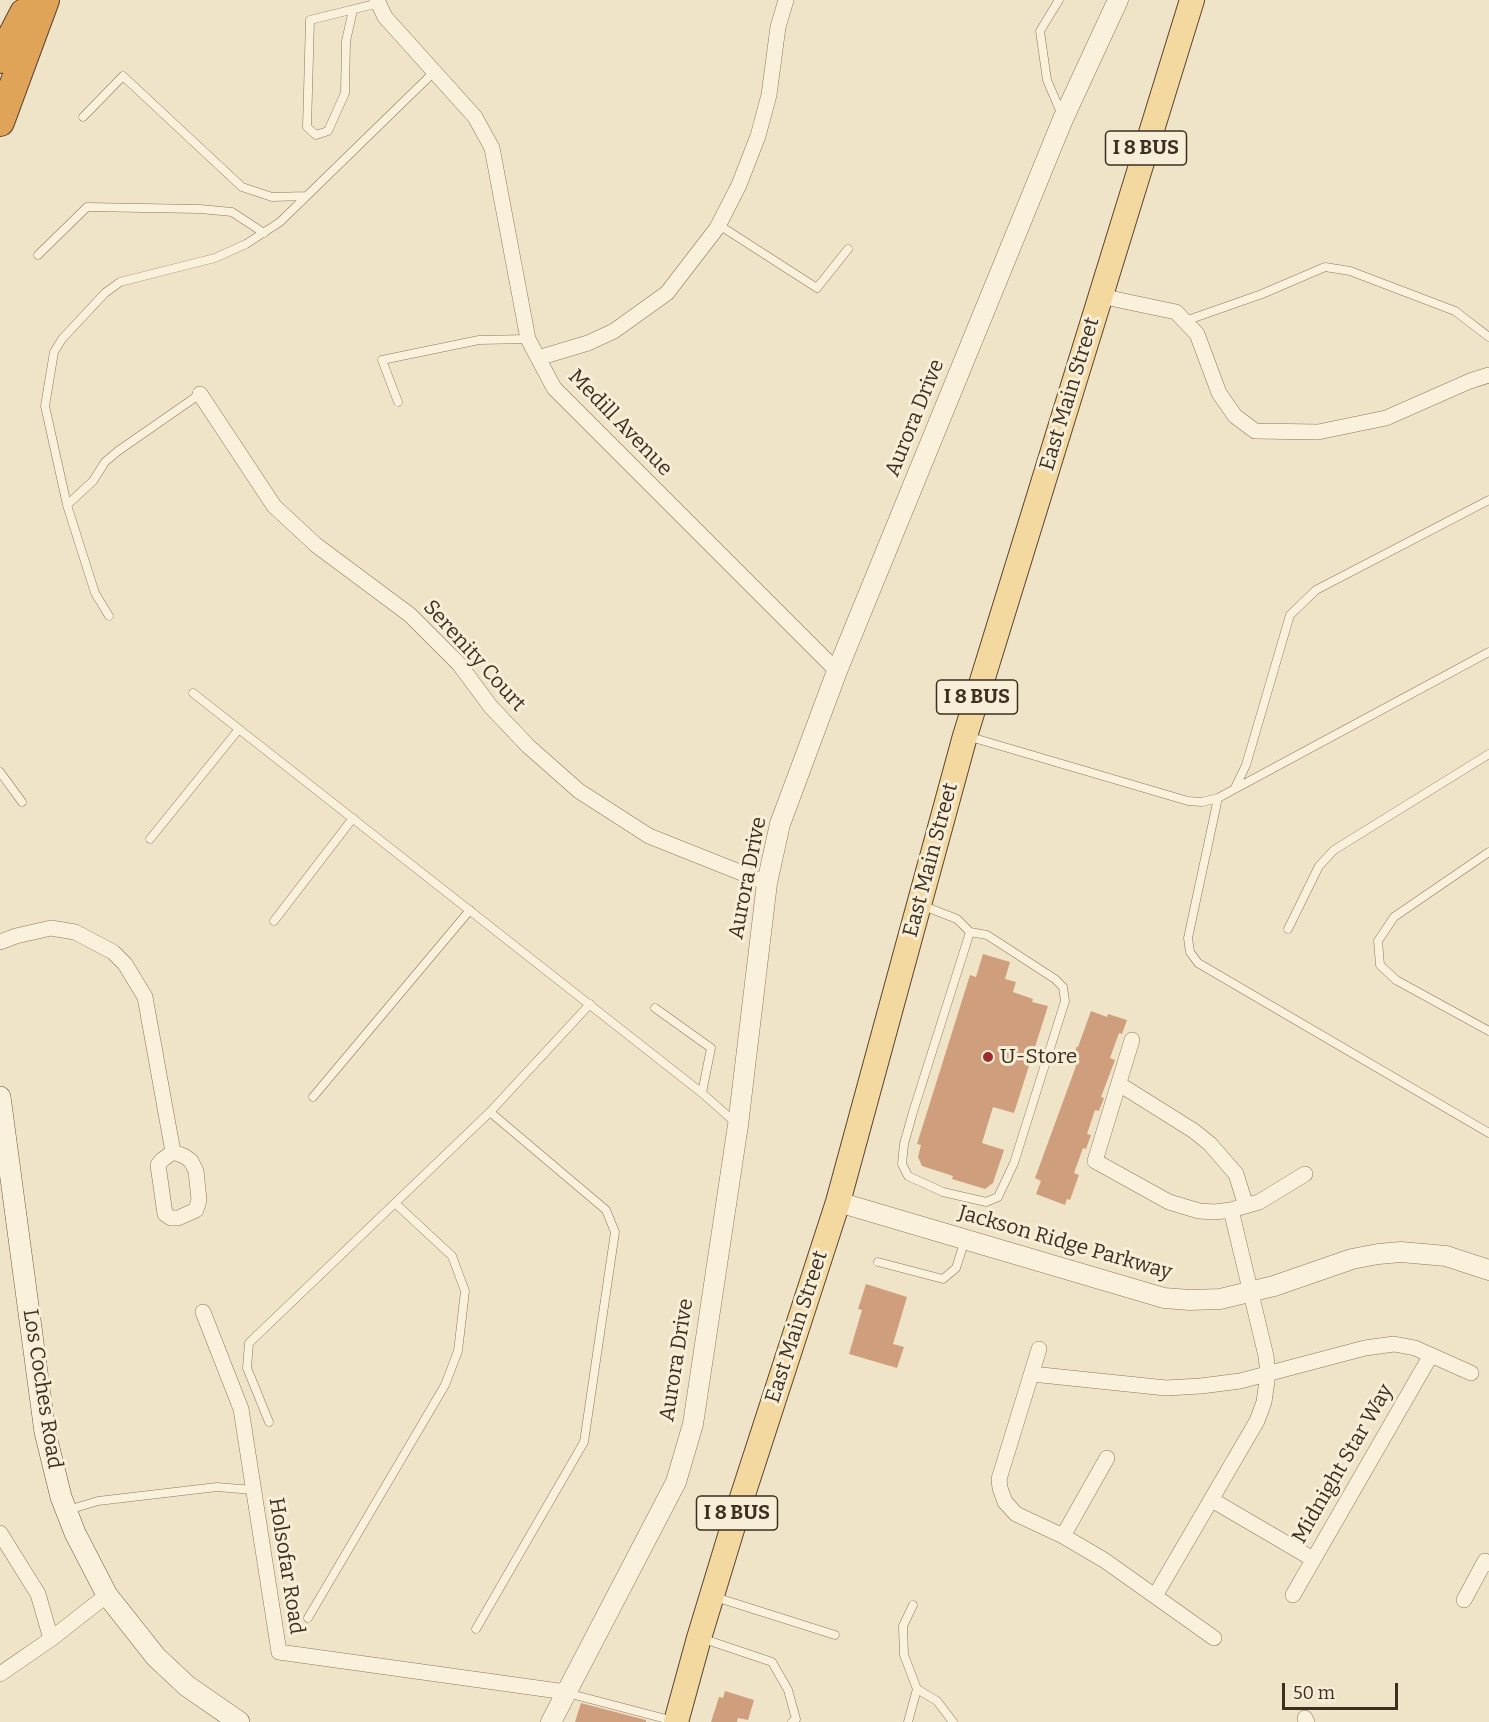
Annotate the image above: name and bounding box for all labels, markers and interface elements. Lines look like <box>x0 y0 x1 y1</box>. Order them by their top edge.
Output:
road number: I 8 BUS <box>1106 131 1186 165</box>
street label: East Main Street <box>1035 314 1105 474</box>
street label: Aurora Drive <box>880 356 950 480</box>
street label: Medill Avenue <box>563 364 677 482</box>
street label: Serenity Court <box>417 595 531 717</box>
road number: I 8 BUS <box>936 680 1018 714</box>
street label: East Main Street <box>898 780 964 940</box>
street label: Aurora Drive <box>724 815 772 941</box>
place label: U-Store <box>1000 1044 1077 1070</box>
marker: U-Store <box>981 1050 995 1064</box>
street label: Jackson Ridge Parkway <box>955 1200 1175 1286</box>
street label: East Main Street <box>760 1248 834 1406</box>
street label: Aurora Drive <box>655 1297 699 1423</box>
street label: Los Coches Road <box>17 1307 67 1471</box>
street label: Midnight Star Way <box>1287 1380 1399 1548</box>
street label: Holsofar Road <box>263 1496 309 1636</box>
road number: I 8 BUS <box>696 1496 777 1530</box>
scale bar <box>1285 1671 1400 1709</box>
text: 50 m <box>1293 1682 1335 1704</box>

